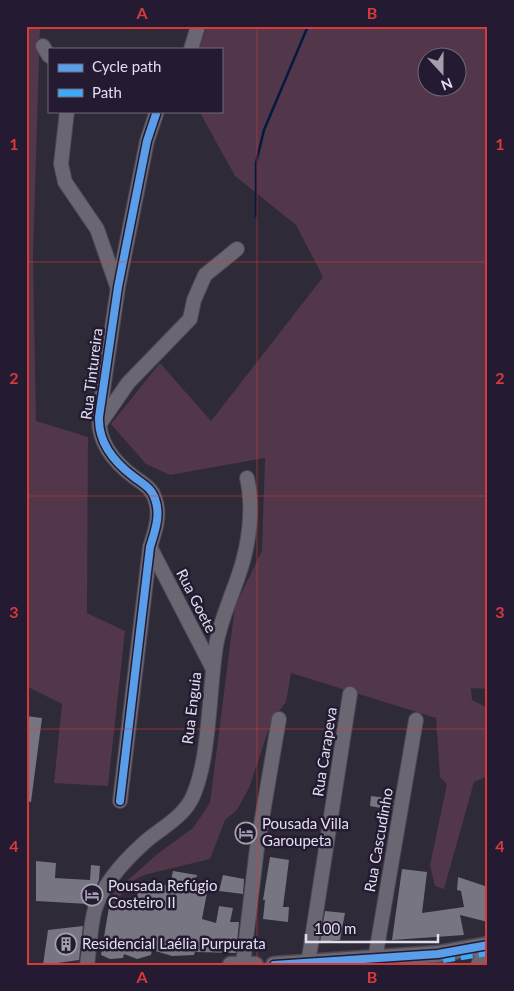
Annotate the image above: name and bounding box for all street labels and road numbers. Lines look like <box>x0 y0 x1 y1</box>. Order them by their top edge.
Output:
street label: Rua Tintureira <box>76 327 106 421</box>
street label: Rua Goete <box>173 566 221 636</box>
street label: Rua Enguia <box>178 671 204 745</box>
street label: Rua Carapeva <box>308 706 340 798</box>
street label: Rua Cascudinho <box>360 786 396 893</box>

